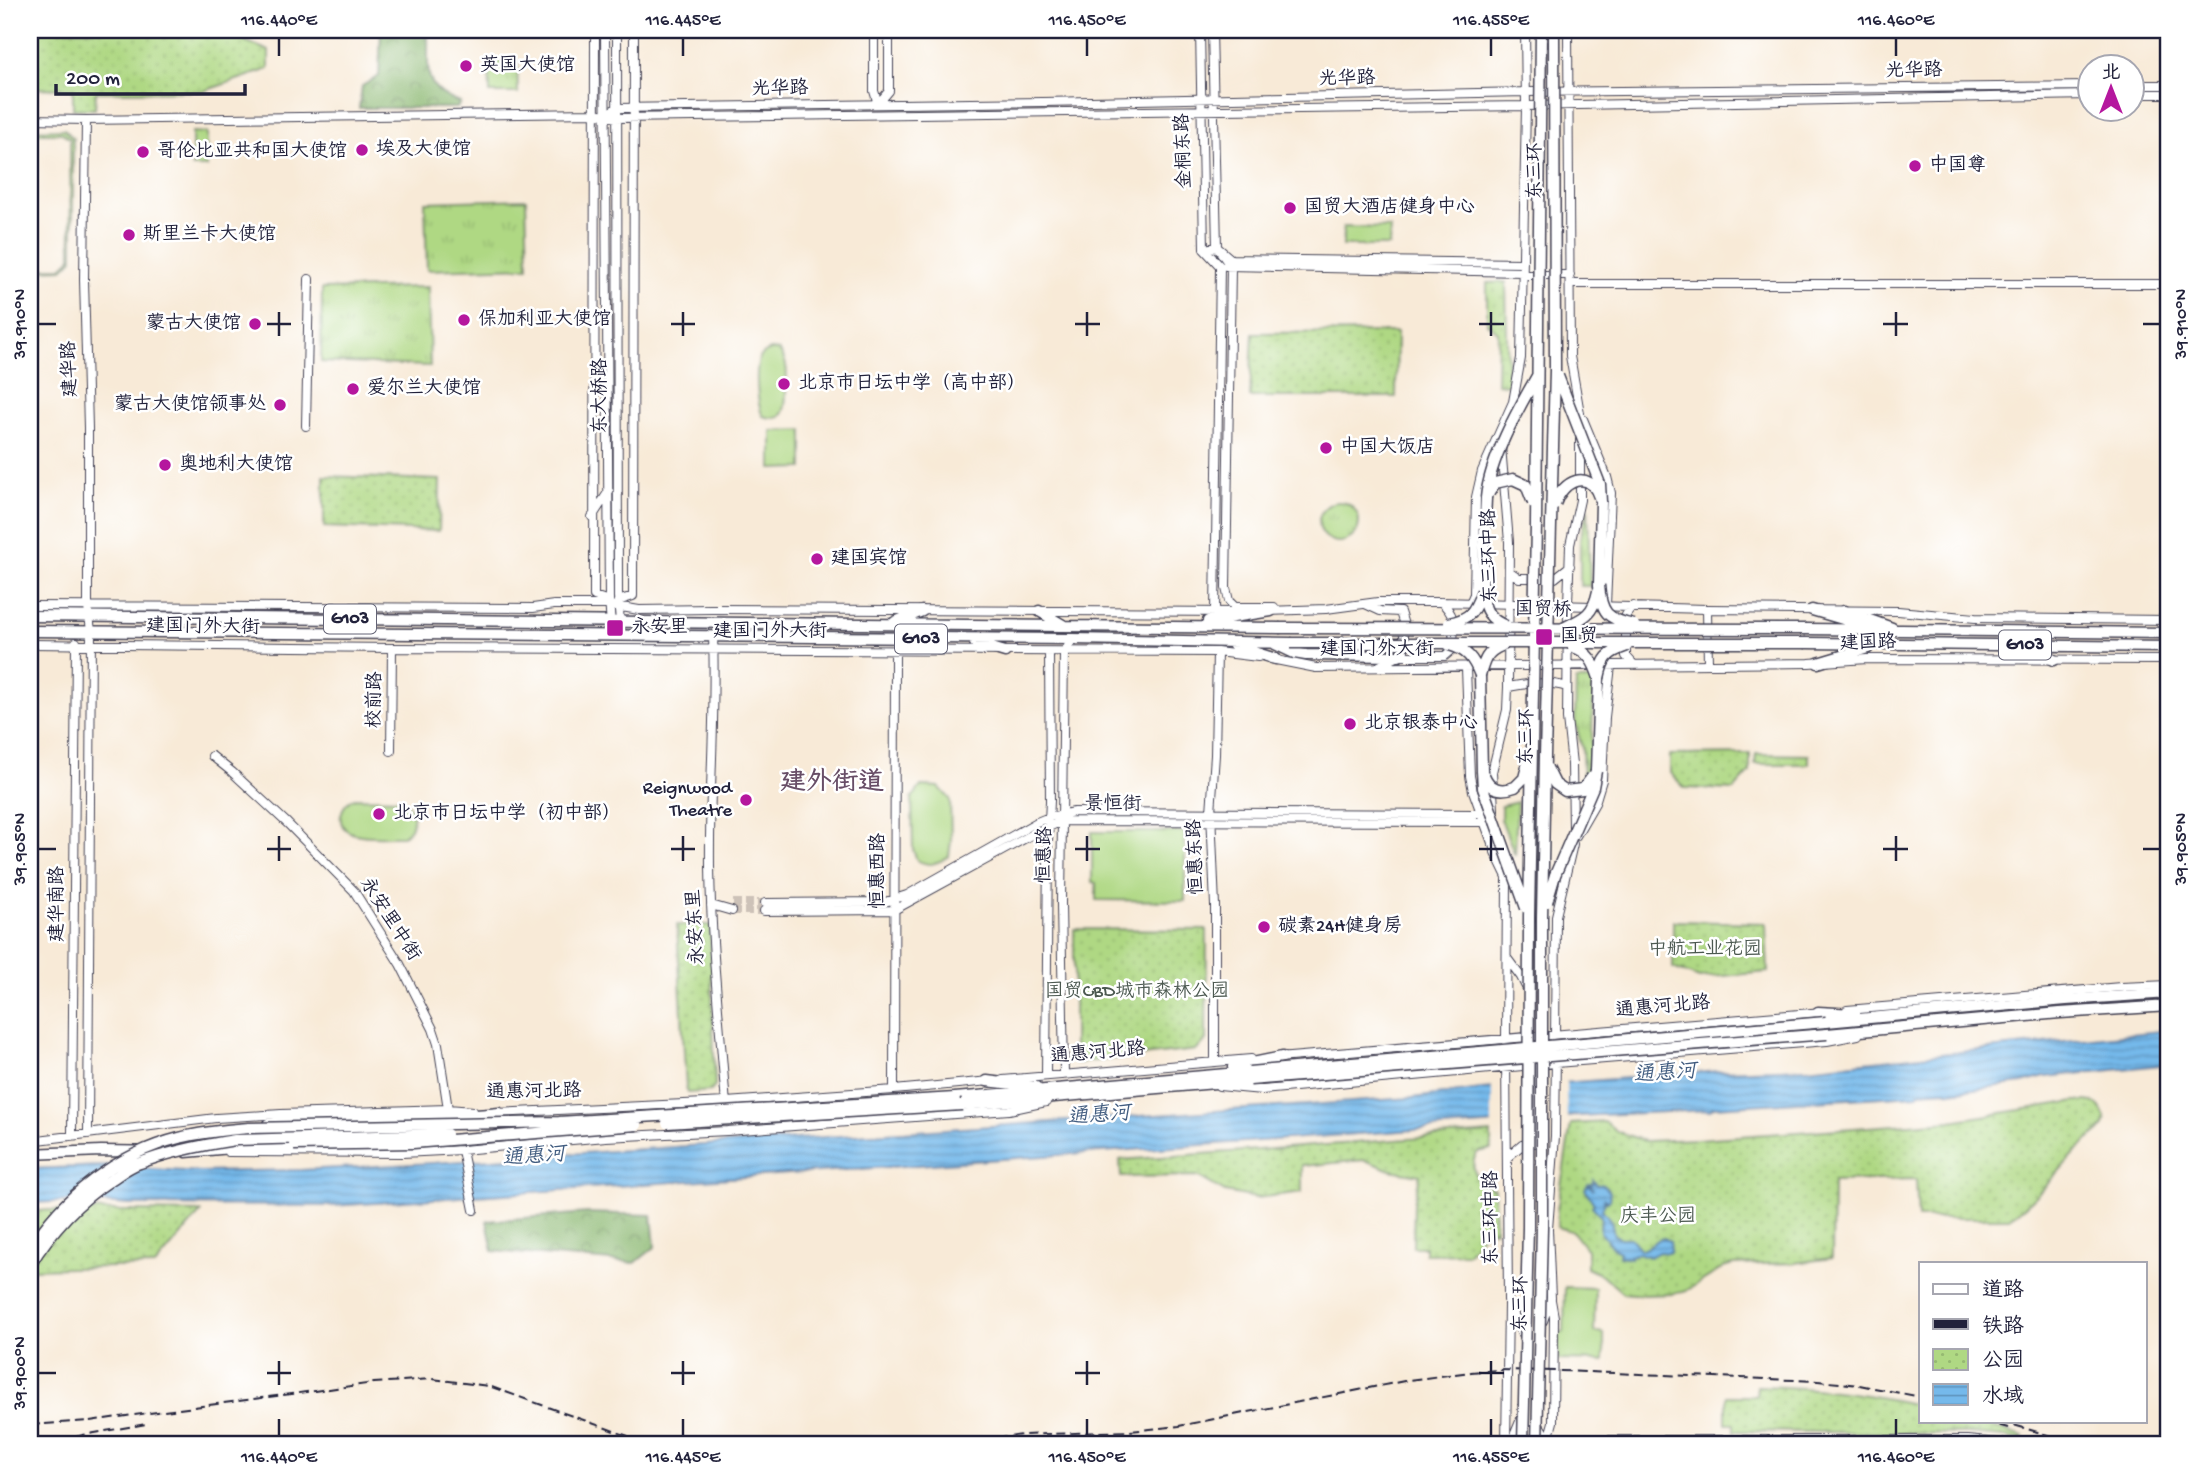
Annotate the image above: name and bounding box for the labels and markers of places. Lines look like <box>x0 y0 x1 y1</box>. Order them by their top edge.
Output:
place label: 英国大使馆 <box>480 54 575 78</box>
marker: 英国大使馆 <box>458 58 474 74</box>
place label: 埃及大使馆 <box>376 138 471 162</box>
place label: 哥伦比亚共和国大使馆 <box>157 140 347 164</box>
marker: 埃及大使馆 <box>354 142 370 158</box>
marker: 哥伦比亚共和国大使馆 <box>135 144 151 160</box>
place label: 中国尊 <box>1929 154 1986 178</box>
marker: 中国尊 <box>1907 158 1923 174</box>
place label: 国贸大酒店健身中心 <box>1304 196 1475 220</box>
marker: 国贸大酒店健身中心 <box>1282 200 1298 216</box>
place label: 斯里兰卡大使馆 <box>143 223 276 247</box>
marker: 斯里兰卡大使馆 <box>121 227 137 243</box>
place label: 保加利亚大使馆 <box>478 308 611 332</box>
place label: 蒙古大使馆 <box>146 312 241 336</box>
marker: 保加利亚大使馆 <box>456 312 472 328</box>
marker: 蒙古大使馆 <box>247 316 263 332</box>
place label: 北京市日坛中学（高中部） <box>798 372 1026 396</box>
marker: 北京市日坛中学（高中部） <box>776 376 792 392</box>
place label: 爱尔兰大使馆 <box>367 377 481 401</box>
marker: 爱尔兰大使馆 <box>345 381 361 397</box>
place label: 蒙古大使馆领事处 <box>114 393 266 417</box>
marker: 蒙古大使馆领事处 <box>272 397 288 413</box>
place label: 中国大饭店 <box>1340 436 1435 460</box>
marker: 中国大饭店 <box>1318 440 1334 456</box>
place label: 奥地利大使馆 <box>179 453 293 477</box>
marker: 奥地利大使馆 <box>157 457 173 473</box>
place label: 建国宾馆 <box>831 547 907 571</box>
marker: 建国宾馆 <box>809 551 825 567</box>
place label: 永安里 <box>631 616 688 640</box>
marker: 永安里 <box>605 618 625 638</box>
place label: 国贸 <box>1560 625 1598 649</box>
marker: 国贸 <box>1534 627 1554 647</box>
place label: 北京银泰中心 <box>1364 712 1478 736</box>
marker: 北京银泰中心 <box>1342 716 1358 732</box>
place label: Reignwood Theatre <box>643 778 734 823</box>
marker: Reignwood Theatre <box>738 792 754 808</box>
place label: 北京市日坛中学（初中部） <box>393 802 621 826</box>
marker: 北京市日坛中学（初中部） <box>371 806 387 822</box>
place label: 碳素24H健身房 <box>1278 915 1402 939</box>
marker: 碳素24H健身房 <box>1256 919 1272 935</box>

